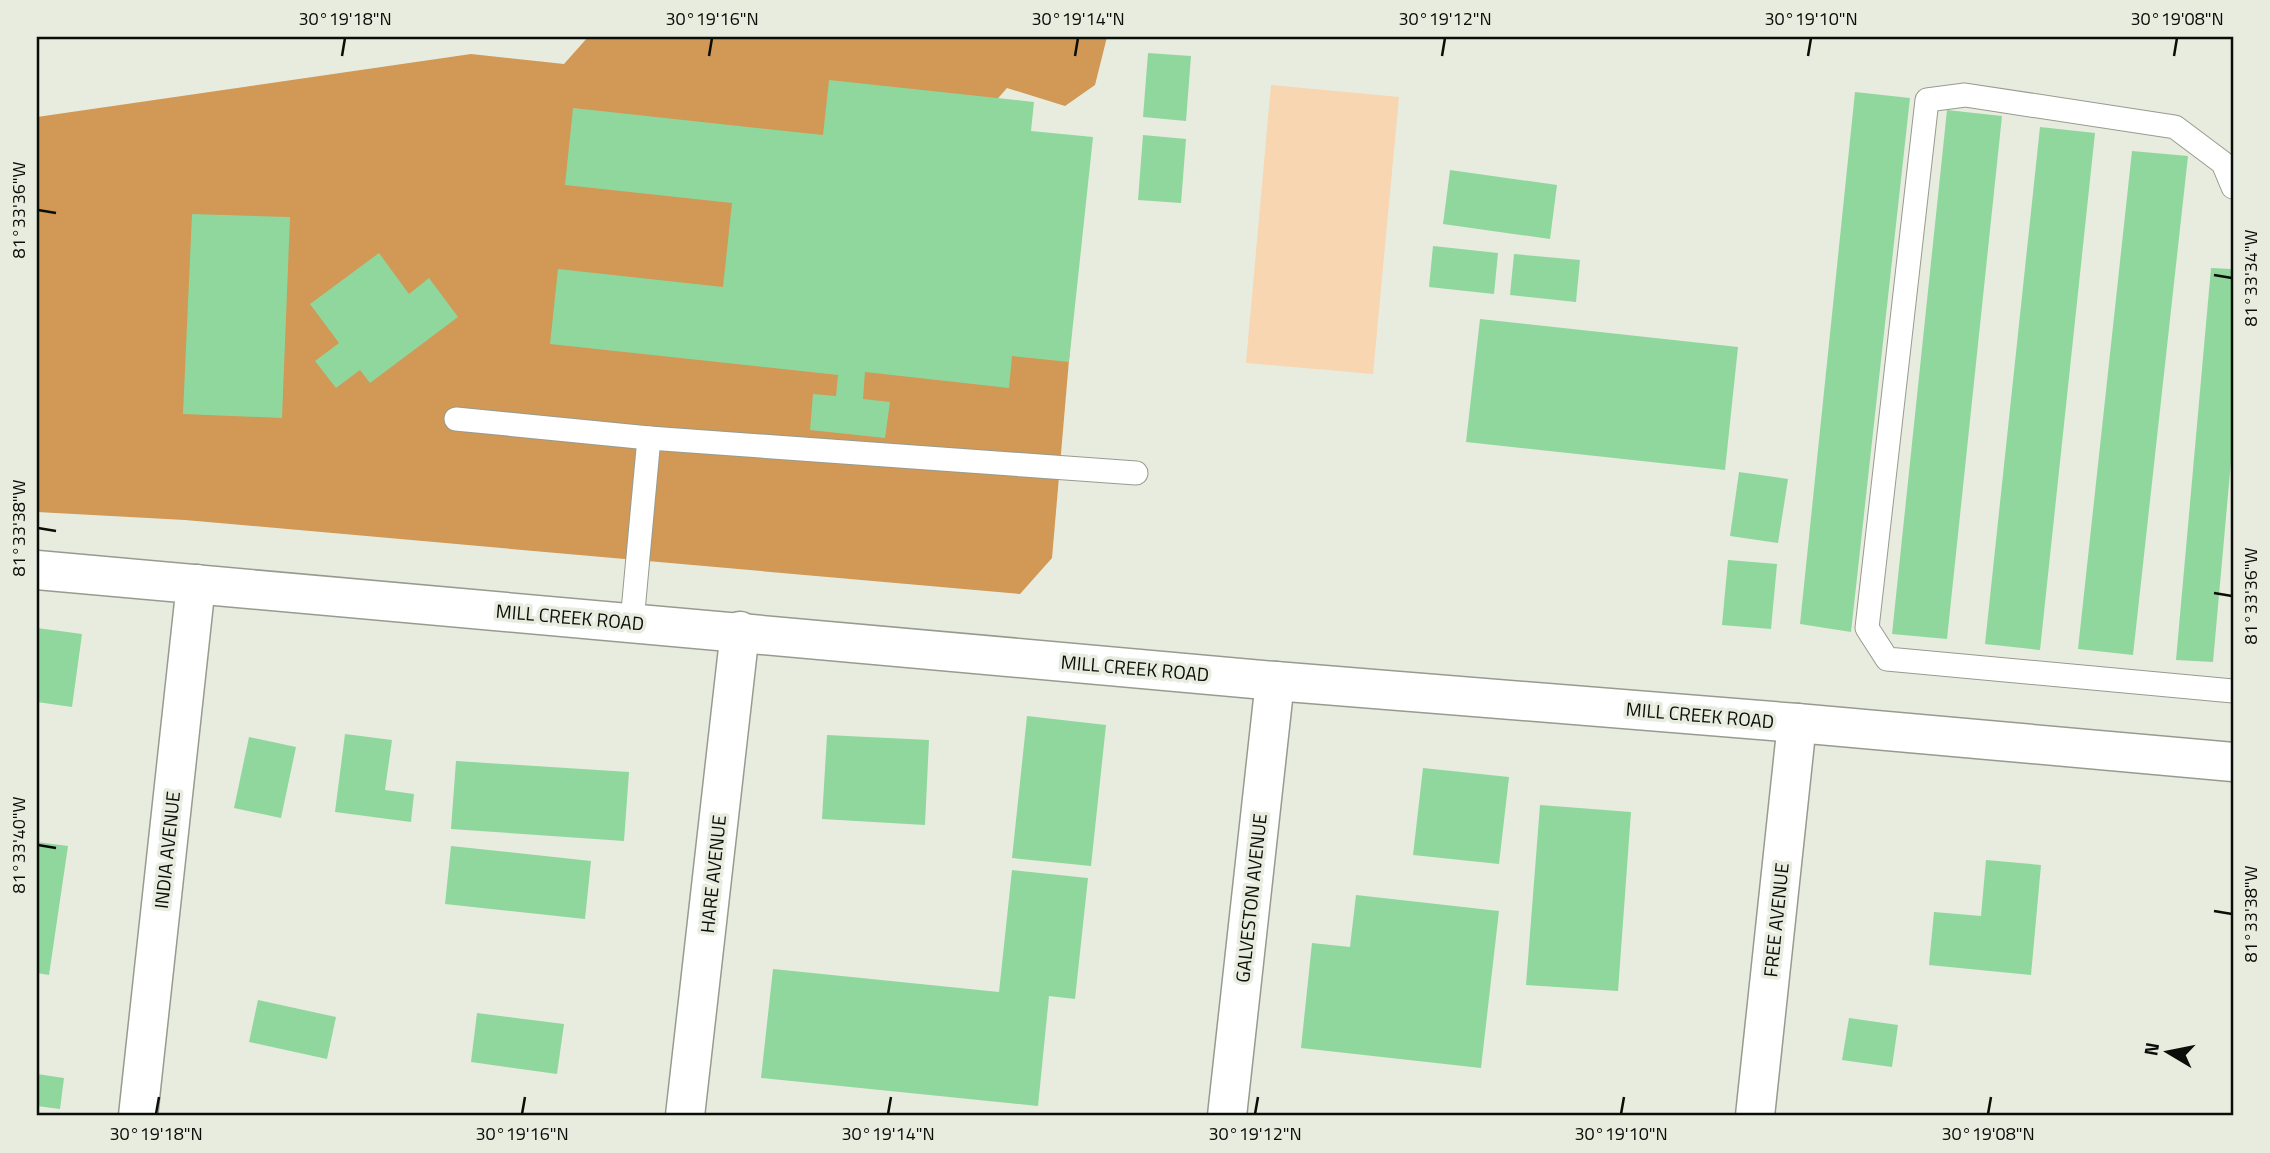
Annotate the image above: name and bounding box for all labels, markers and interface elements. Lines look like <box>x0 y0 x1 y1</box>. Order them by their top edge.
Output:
text: 30°19'18"N <box>298 5 392 32</box>
text: 30°19'16"N <box>665 5 759 32</box>
text: 30°19'14"N <box>1031 5 1125 32</box>
text: 30°19'12"N <box>1398 5 1492 32</box>
text: 30°19'10"N <box>1764 5 1858 32</box>
text: 30°19'08"N <box>2130 5 2224 32</box>
text: 81°33'36"W <box>5 161 32 258</box>
text: 81°33'34"W <box>2237 229 2264 326</box>
text: 81°33'38"W <box>5 479 32 576</box>
text: 81°33'36"W <box>2237 547 2264 644</box>
street label: MILL CREEK ROAD <box>495 596 645 637</box>
street label: MILL CREEK ROAD <box>1060 647 1210 688</box>
street label: MILL CREEK ROAD <box>1625 694 1775 735</box>
street label: INDIA AVENUE <box>146 790 187 910</box>
text: 81°33'40"W <box>5 796 32 893</box>
street label: GALVESTON AVENUE <box>1227 812 1274 984</box>
street label: HARE AVENUE <box>692 814 733 934</box>
street label: FREE AVENUE <box>1755 861 1796 979</box>
text: 81°33'38"W <box>2237 865 2264 962</box>
north arrow <box>2134 1016 2204 1086</box>
text: N <box>2135 1040 2166 1058</box>
text: 30°19'18"N <box>109 1120 203 1147</box>
text: 30°19'16"N <box>475 1120 569 1147</box>
text: 30°19'14"N <box>841 1120 935 1147</box>
text: 30°19'12"N <box>1208 1120 1302 1147</box>
text: 30°19'10"N <box>1574 1120 1668 1147</box>
text: 30°19'08"N <box>1941 1120 2035 1147</box>

